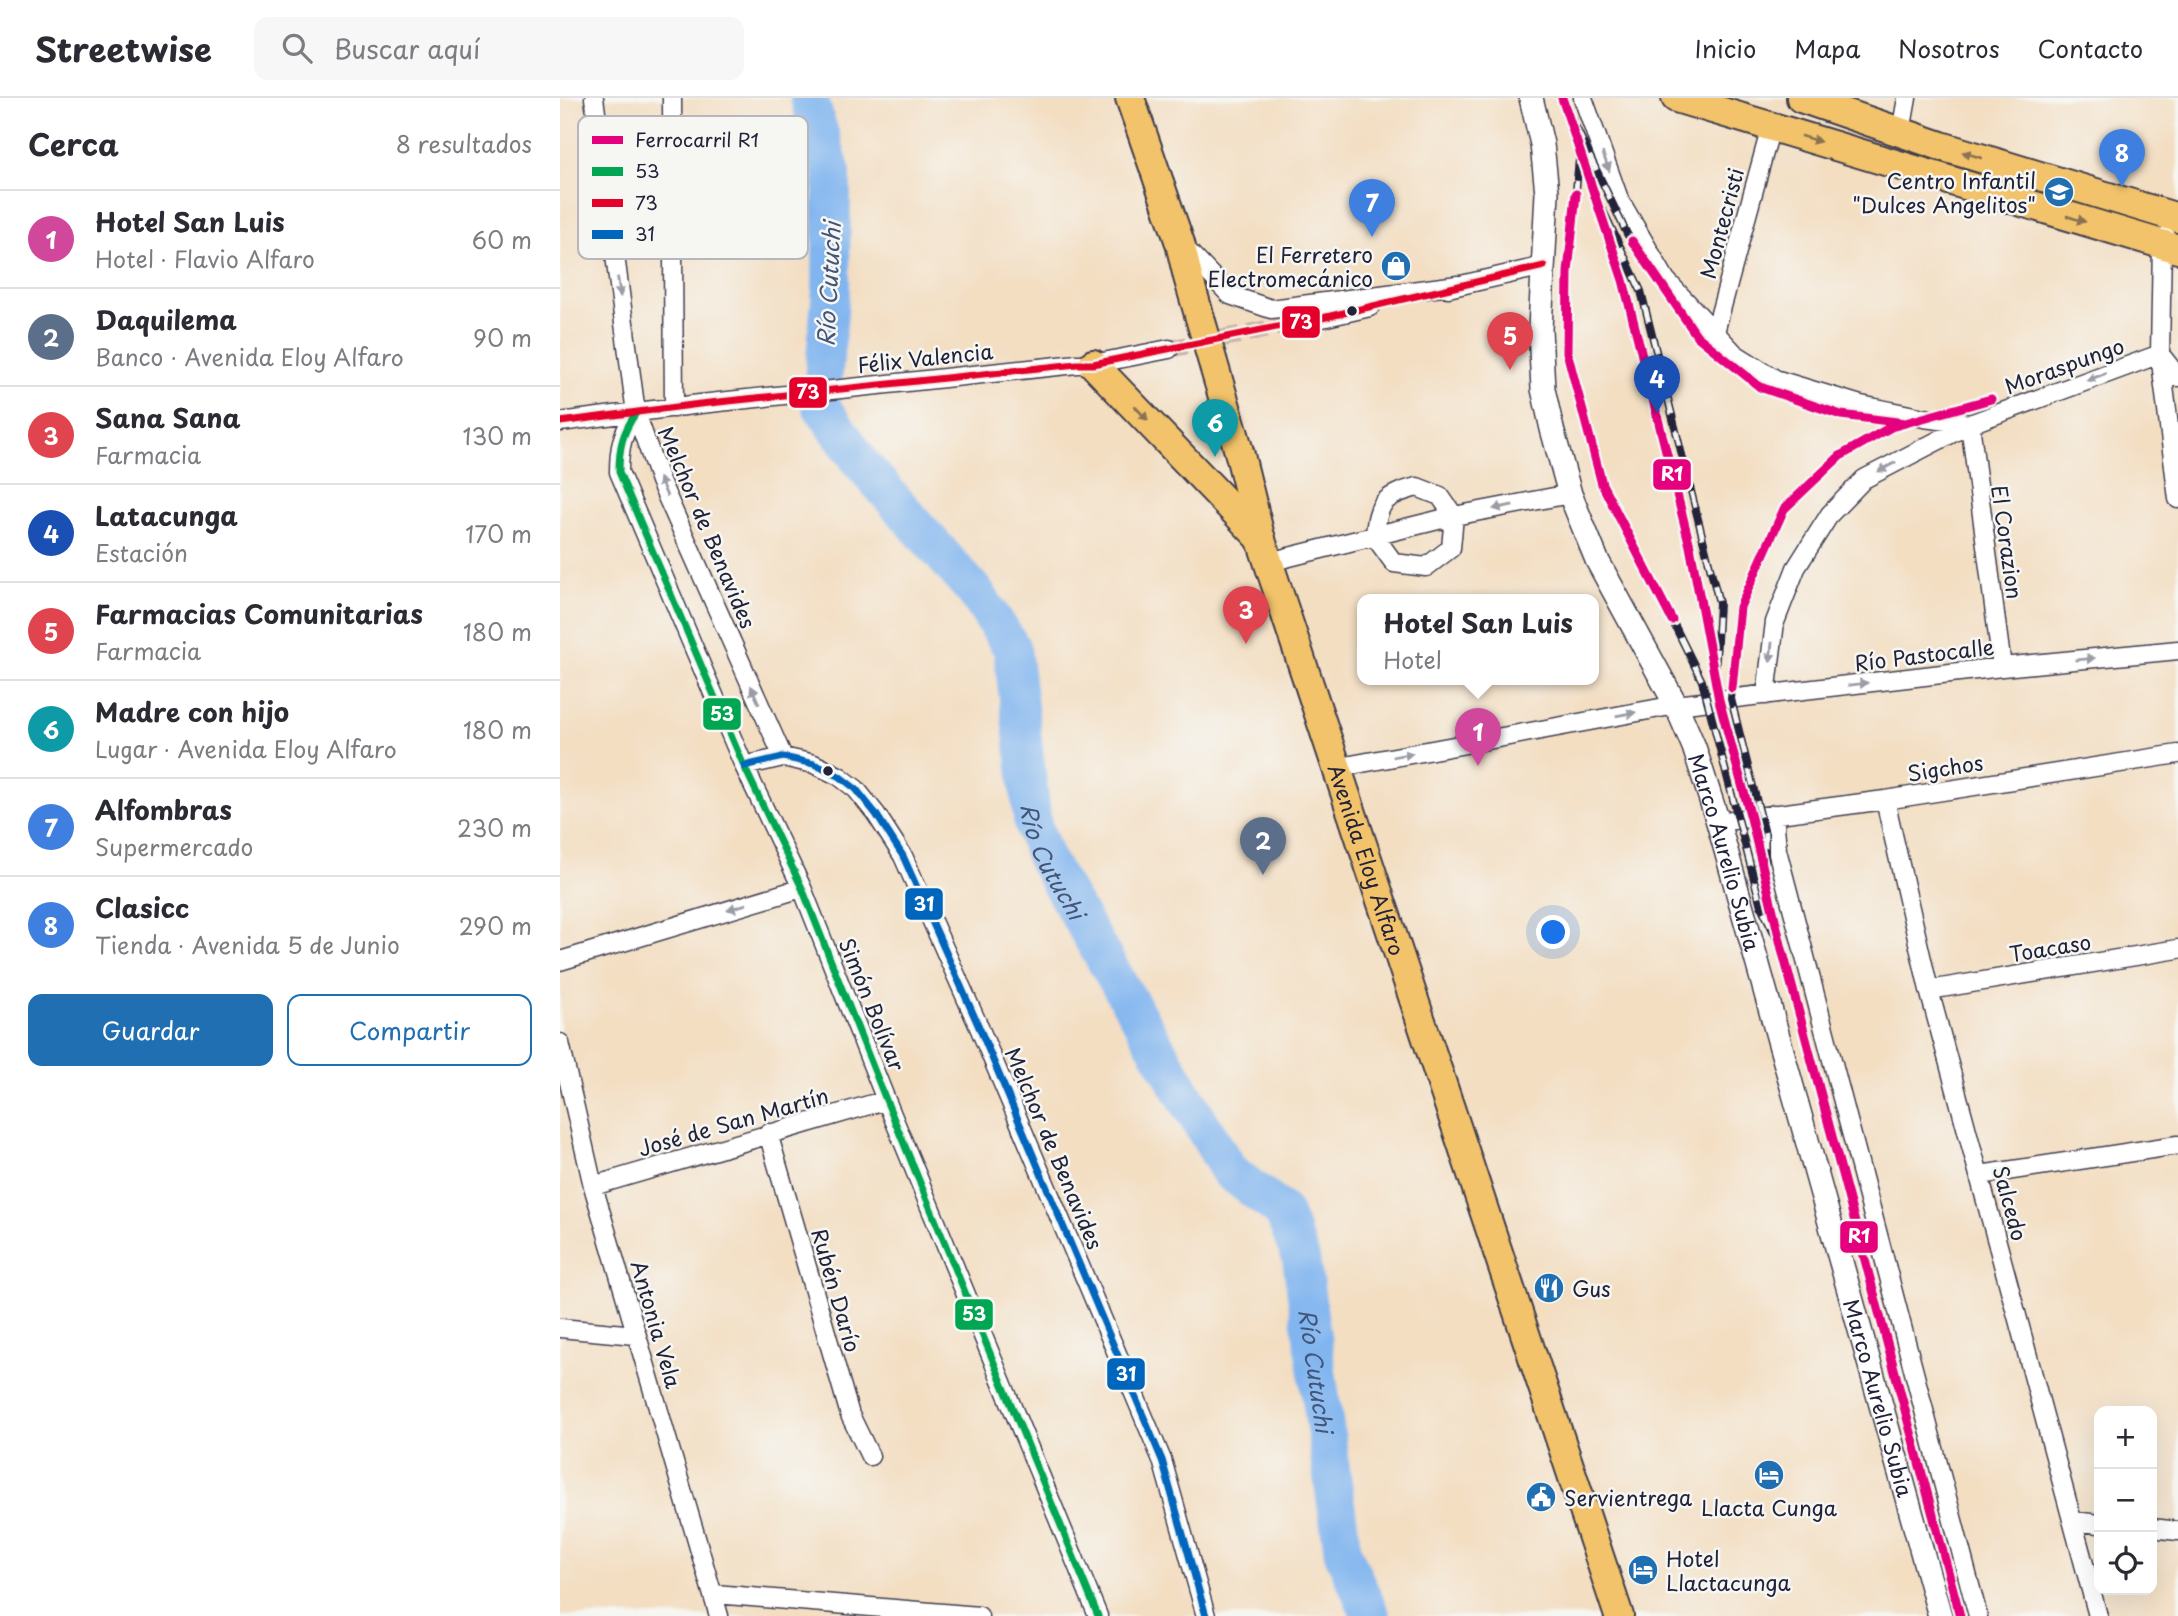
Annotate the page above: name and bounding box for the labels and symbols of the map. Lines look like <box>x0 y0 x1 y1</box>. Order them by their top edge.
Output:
legend <box>578 116 808 259</box>
text: Ferrocarril R1 <box>635 125 759 153</box>
pin: 8 <box>2099 129 2145 187</box>
one-way arrow <box>1801 134 1822 144</box>
one-way arrow <box>1961 150 1982 160</box>
one-way arrow <box>1601 152 1612 173</box>
text: 53 <box>635 156 659 184</box>
street label: Montecristi <box>1691 164 1751 282</box>
place label: Centro Infantil "Dulces Angelitos" <box>1852 164 2036 220</box>
school or university icon: Centro Infantil "Dulces Angelitos" <box>2042 175 2076 209</box>
pin: 7 <box>1349 179 1395 237</box>
text: 73 <box>635 188 658 216</box>
one-way arrow <box>2066 214 2087 224</box>
water label: Río Cutuchi <box>807 217 849 347</box>
text: 31 <box>635 219 655 247</box>
place label: El Ferretero Electromecánico <box>1208 238 1373 294</box>
shop icon: El Ferretero Electromecánico <box>1379 249 1413 283</box>
one-way arrow <box>614 276 625 298</box>
unlabelled marker <box>1345 304 1359 318</box>
line badge: 73 <box>1281 305 1321 339</box>
text: 73 <box>1289 307 1313 335</box>
pin: 5 <box>1487 312 1533 370</box>
street label: Moraspungo <box>2000 329 2128 401</box>
street label: Félix Valencia <box>856 334 995 380</box>
pin: 4 <box>1634 355 1680 413</box>
one-way arrow <box>2085 372 2106 383</box>
line badge: 73 <box>788 376 828 409</box>
text: 73 <box>796 377 820 405</box>
pin: 6 <box>1192 399 1238 457</box>
one-way arrow <box>1132 405 1149 422</box>
street label: Melchor de Benavides <box>651 421 765 633</box>
line badge: R1 <box>1652 458 1692 491</box>
text: R1 <box>1661 459 1683 487</box>
one-way arrow <box>1877 461 1897 472</box>
one-way arrow <box>657 476 668 497</box>
street label: El Corazion <box>1984 483 2032 601</box>
one-way arrow <box>1492 501 1514 512</box>
pin: 3 <box>1223 586 1269 644</box>
street label: Río Pastocalle <box>1852 630 1996 678</box>
one-way arrow <box>1766 641 1777 663</box>
one-way arrow <box>2074 653 2096 664</box>
one-way arrow <box>1848 679 1870 690</box>
one-way arrow <box>749 684 760 705</box>
line badge: 53 <box>702 697 742 731</box>
text: 53 <box>710 699 734 727</box>
pin: 1 <box>1455 708 1501 766</box>
one-way arrow <box>1615 709 1637 720</box>
street label: Sigchos <box>1905 745 1985 789</box>
street label: Marco Aurelio Subia <box>1681 749 1769 955</box>
one-way arrow <box>1392 750 1414 761</box>
street label: Avenida Eloy Alfaro <box>1321 759 1414 959</box>
unlabelled marker <box>821 764 835 778</box>
water label: Río Cutuchi <box>1013 802 1096 929</box>
pin: 2 <box>1240 817 1286 875</box>
line badge: 31 <box>904 887 944 921</box>
text: 31 <box>914 889 934 917</box>
one-way arrow <box>726 903 747 913</box>
your location <box>1536 915 1570 949</box>
street label: Toacaso <box>2007 925 2093 969</box>
street label: Simón Bolívar <box>832 933 914 1076</box>
street label: Melchor de Benavides <box>998 1042 1112 1254</box>
street label: José de San Martín <box>634 1079 832 1163</box>
street label: Salcedo <box>1986 1162 2036 1244</box>
line badge: R1 <box>1839 1220 1879 1254</box>
text: R1 <box>1848 1221 1870 1249</box>
street label: Rubén Darío <box>804 1224 870 1356</box>
street label: Antonia Vela <box>623 1256 691 1392</box>
restaurant icon: Gus <box>1532 1271 1566 1305</box>
place label: Gus <box>1572 1272 1611 1304</box>
street label: Marco Aurelio Subia <box>1836 1295 1922 1501</box>
line badge: 53 <box>954 1298 994 1331</box>
text: 53 <box>962 1299 986 1327</box>
water label: Río Cutuchi <box>1291 1306 1344 1438</box>
line badge: 31 <box>1106 1357 1146 1391</box>
text: 31 <box>1116 1359 1136 1387</box>
hotel icon: Llacta Cunga <box>1752 1458 1786 1492</box>
public building icon: Servientrega <box>1524 1480 1558 1514</box>
place label: Servientrega <box>1564 1481 1692 1513</box>
place label: Llacta Cunga <box>1701 1491 1838 1523</box>
place label: Hotel Llactacunga <box>1666 1542 1791 1598</box>
hotel icon: Hotel Llactacunga <box>1626 1553 1660 1587</box>

